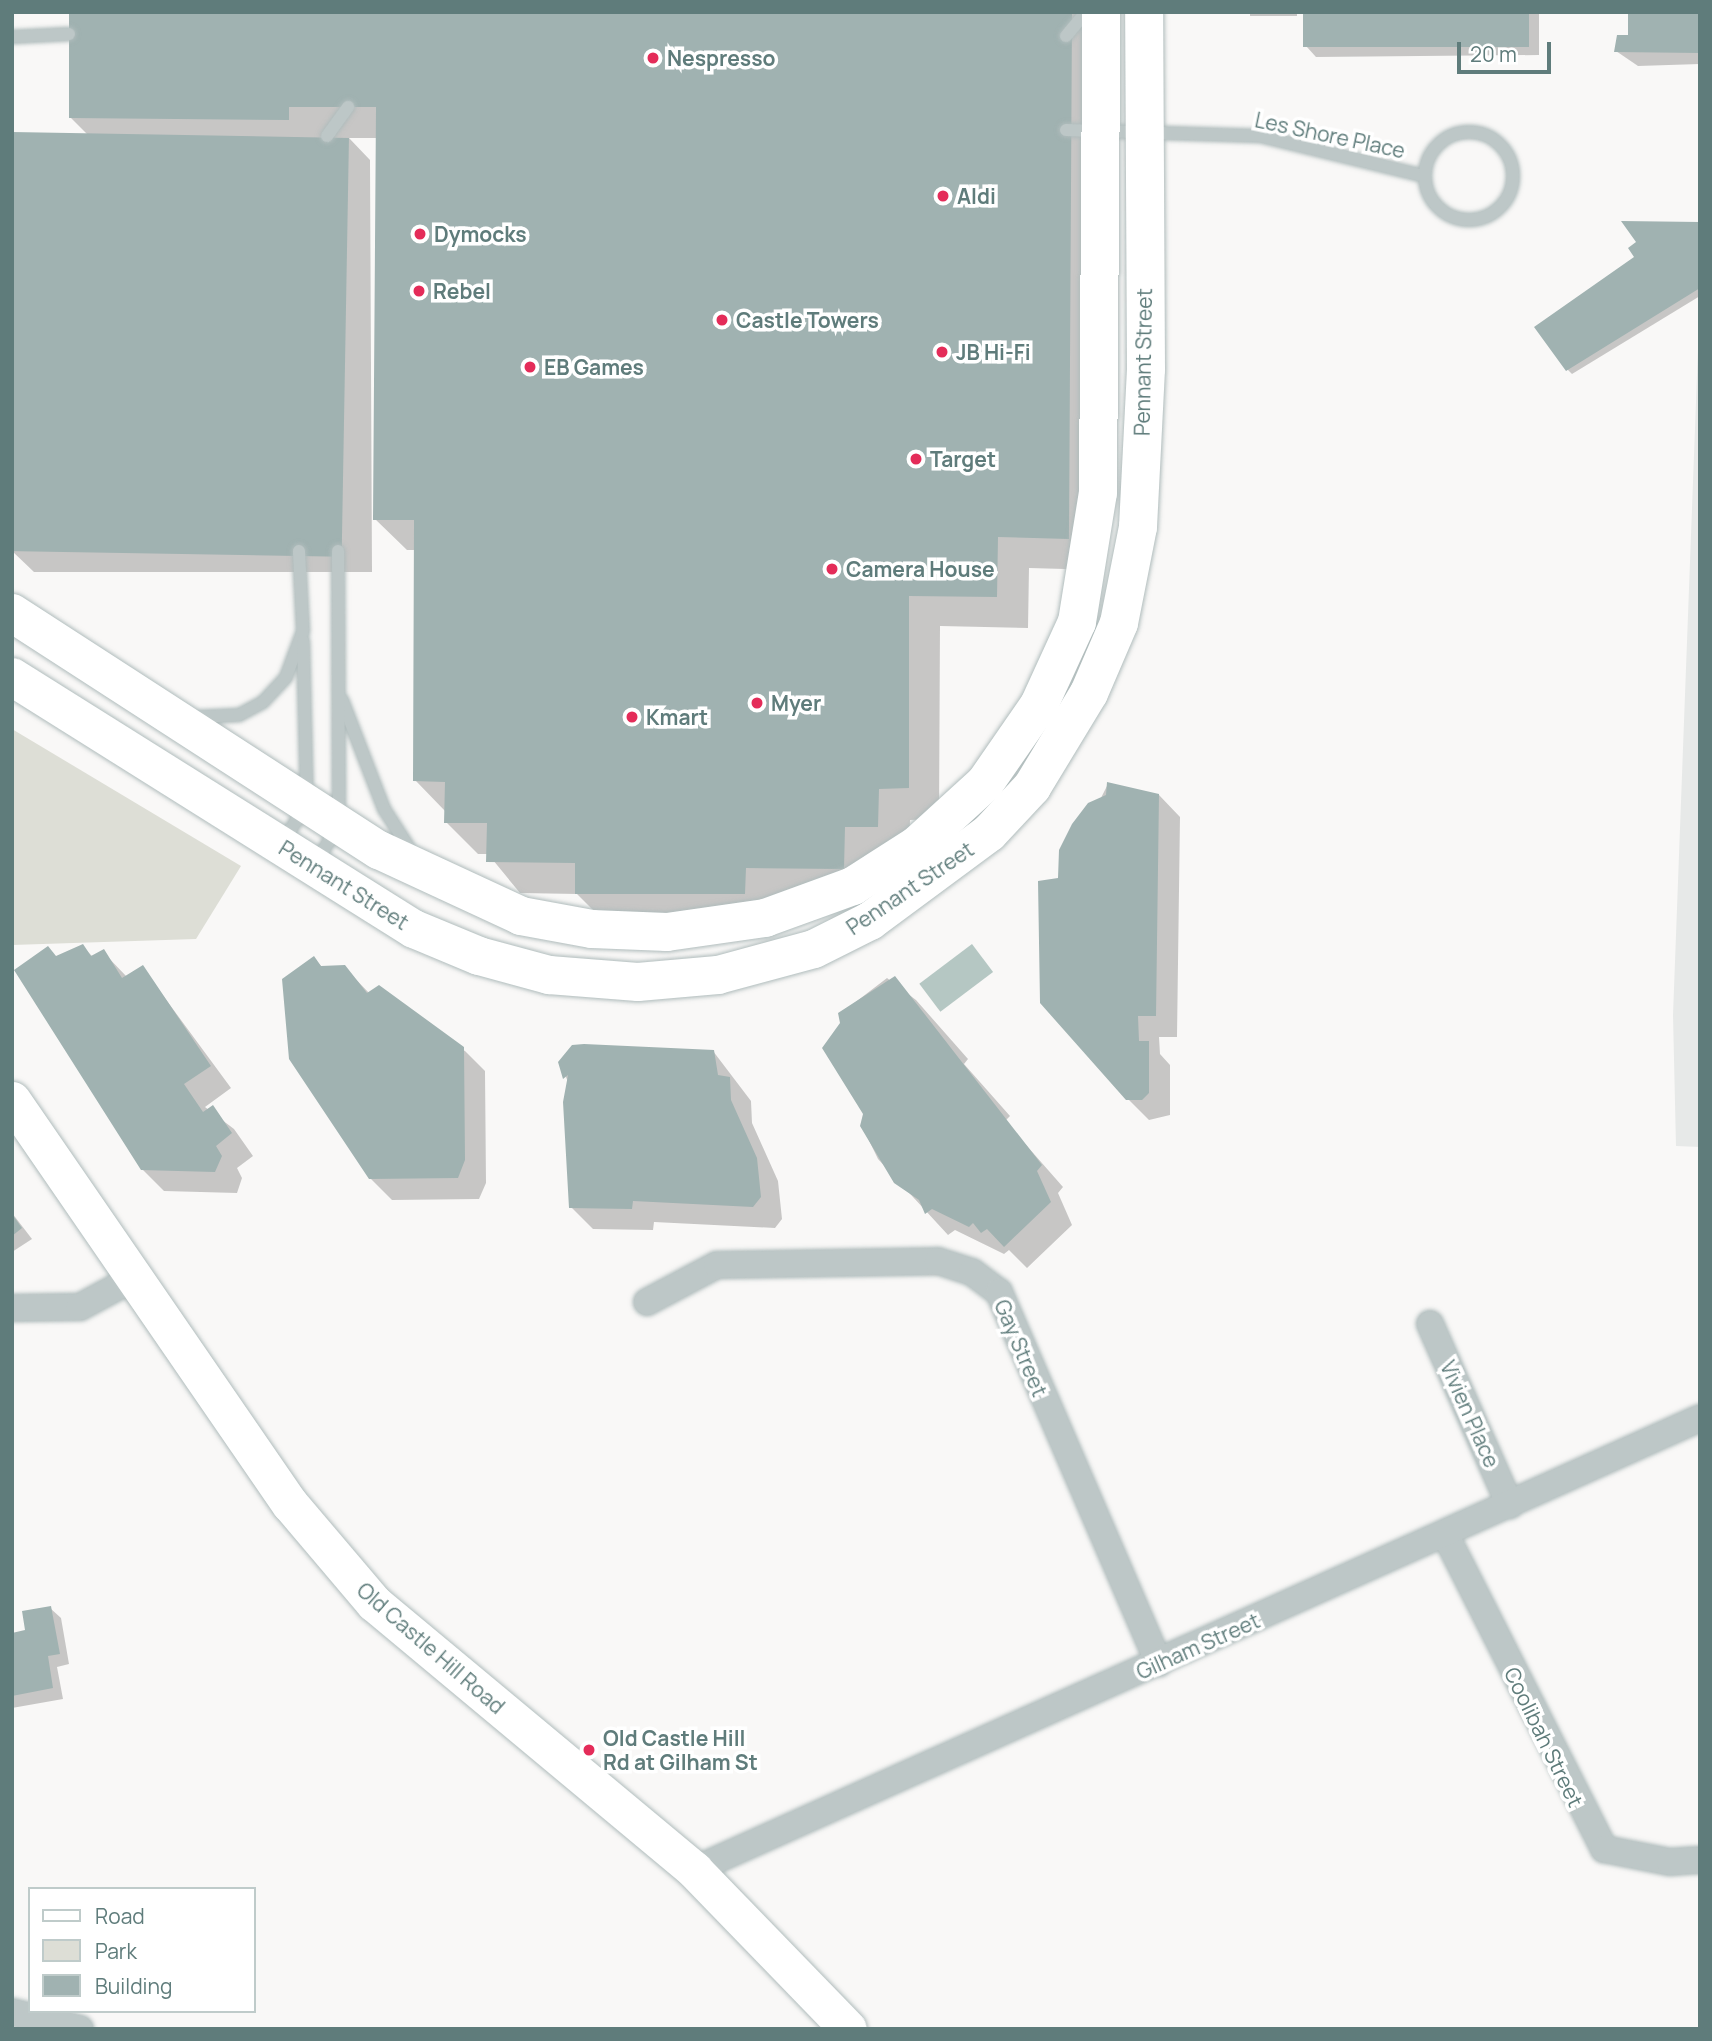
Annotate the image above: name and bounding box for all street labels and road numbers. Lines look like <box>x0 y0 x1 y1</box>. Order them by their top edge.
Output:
street label: Les Shore Place <box>1253 107 1407 163</box>
street label: Pennant Street <box>1129 288 1157 436</box>
street label: Pennant Street <box>275 835 413 935</box>
street label: Pennant Street <box>842 836 978 940</box>
street label: Gay Street <box>989 1296 1053 1400</box>
street label: Vivien Place <box>1435 1357 1505 1471</box>
street label: Old Castle Hill Road <box>352 1577 510 1719</box>
street label: Gilham Street <box>1132 1608 1264 1684</box>
street label: Coolibah Street <box>1499 1663 1589 1811</box>

